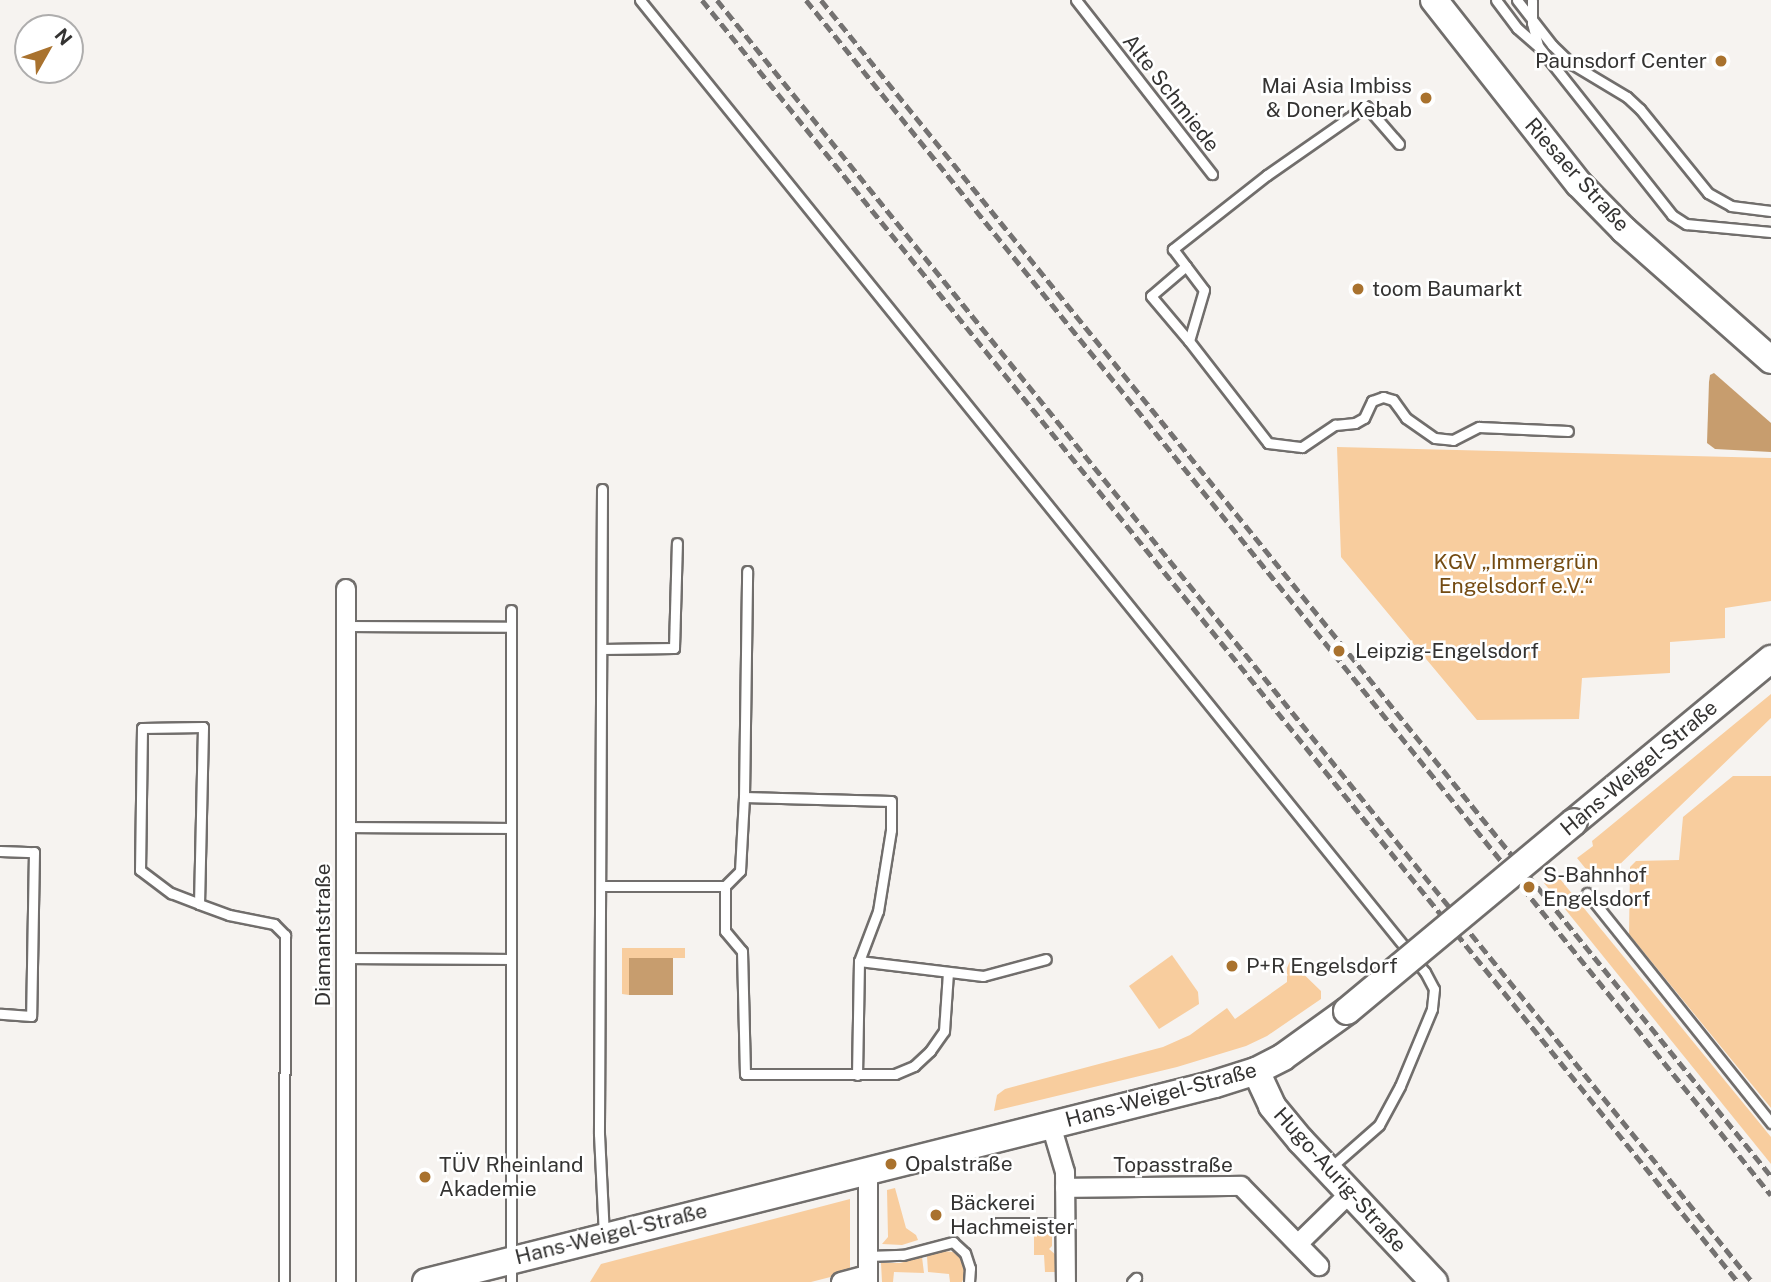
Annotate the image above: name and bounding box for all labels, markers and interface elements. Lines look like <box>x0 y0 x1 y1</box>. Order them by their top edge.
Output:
north arrow <box>14 14 84 84</box>
text: N <box>50 24 77 50</box>
street label: Alte Schmiede <box>1117 29 1225 157</box>
place label: Paunsdorf Center <box>1535 48 1707 74</box>
marker: Paunsdorf Center <box>1713 53 1729 69</box>
place label: Mai Asia Imbiss & Doner Kebab <box>1261 73 1412 123</box>
marker: Mai Asia Imbiss & Doner Kebab <box>1418 90 1434 106</box>
street label: Riesaer Straße <box>1519 113 1635 237</box>
place label: toom Baumarkt <box>1372 276 1523 302</box>
marker: toom Baumarkt <box>1350 281 1366 297</box>
park label: KGV „Immergrün Engelsdorf e.V.“ <box>1434 549 1598 599</box>
place label: Leipzig-Engelsdorf <box>1355 638 1539 664</box>
marker: Leipzig-Engelsdorf <box>1329 641 1349 661</box>
street label: Hans-Weigel-Straße <box>1555 695 1723 841</box>
place label: S-Bahnhof Engelsdorf <box>1543 862 1650 912</box>
street label: Diamantstraße <box>310 863 336 1007</box>
marker: S-Bahnhof Engelsdorf <box>1521 879 1537 895</box>
place label: P+R Engelsdorf <box>1246 953 1398 979</box>
marker: P+R Engelsdorf <box>1224 958 1240 974</box>
street label: Hans-Weigel-Straße <box>1063 1057 1259 1133</box>
street label: Hugo-Aurig-Straße <box>1268 1102 1412 1258</box>
place label: Opalstraße <box>905 1151 1013 1177</box>
place label: TÜV Rheinland Akademie <box>439 1152 583 1202</box>
street label: Topasstraße <box>1113 1152 1233 1178</box>
marker: Opalstraße <box>883 1156 899 1172</box>
marker: TÜV Rheinland Akademie <box>417 1169 433 1185</box>
place label: Bäckerei Hachmeister <box>950 1190 1075 1240</box>
street label: Hans-Weigel-Straße <box>512 1198 710 1270</box>
marker: Bäckerei Hachmeister <box>928 1207 944 1223</box>

